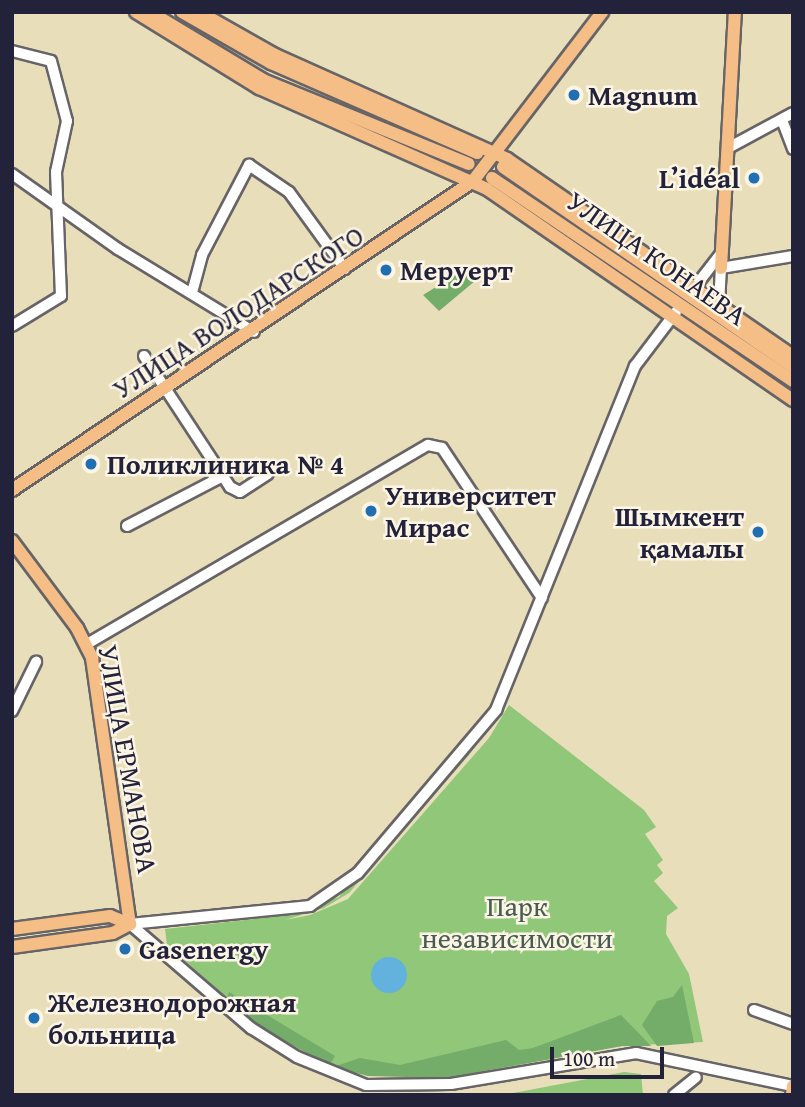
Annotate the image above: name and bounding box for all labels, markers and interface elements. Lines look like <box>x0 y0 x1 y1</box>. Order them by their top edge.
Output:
place label: Magnum <box>588 78 698 112</box>
marker: Magnum <box>566 87 582 103</box>
place label: L’idéal <box>659 161 740 195</box>
marker: L’idéal <box>746 170 762 186</box>
street label: УЛИЦА КОНАЕВА <box>561 184 753 332</box>
street label: УЛИЦА ВОЛОДАРСКОГО <box>106 218 370 406</box>
place label: Меруерт <box>400 253 513 287</box>
marker: Меруерт <box>378 262 394 278</box>
place label: Поликлиника № 4 <box>107 447 344 481</box>
marker: Поликлиника № 4 <box>81 454 101 474</box>
place label: Университет Мирас <box>385 478 556 544</box>
place label: Шымкент қамалы <box>615 499 744 565</box>
marker: Университет Мирас <box>363 503 379 519</box>
marker: Шымкент қамалы <box>750 524 766 540</box>
street label: УЛИЦА ЕРМАНОВА <box>91 642 165 876</box>
park label: Парк независимости <box>421 889 613 955</box>
place label: Gasenergy <box>139 932 268 966</box>
marker: Gasenergy <box>117 941 133 957</box>
place label: Железнодорожная больница <box>48 985 296 1051</box>
marker: Железнодорожная больница <box>26 1010 42 1026</box>
scale bar <box>553 1034 667 1078</box>
text: 100 m <box>563 1043 615 1074</box>

